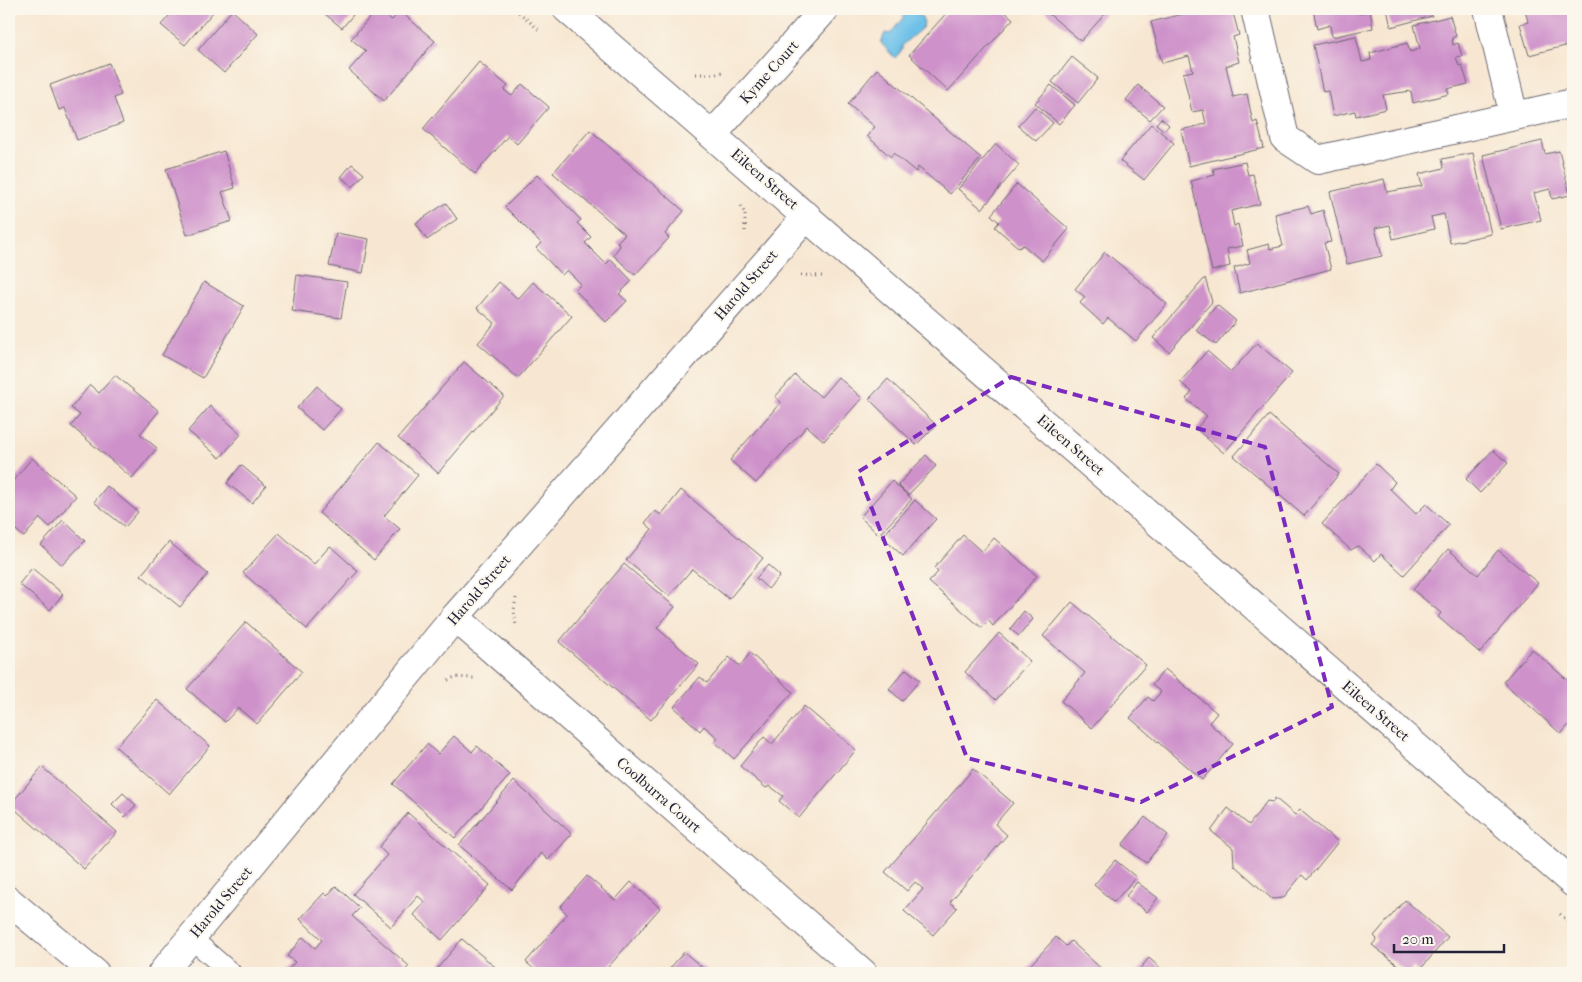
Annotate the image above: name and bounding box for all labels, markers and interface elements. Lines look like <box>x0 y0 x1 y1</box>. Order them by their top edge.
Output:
street label: Kyme Court <box>736 36 803 107</box>
street label: Eileen Street <box>727 145 803 214</box>
street label: Harold Street <box>710 246 782 324</box>
street label: Eileen Street <box>1033 411 1109 480</box>
street label: Harold Street <box>443 551 515 629</box>
street label: Eileen Street <box>1338 677 1414 746</box>
street label: Coolburra Court <box>613 753 705 837</box>
street label: Harold Street <box>186 862 256 941</box>
scale bar <box>1394 922 1504 954</box>
text: 20 m <box>1402 930 1434 948</box>

